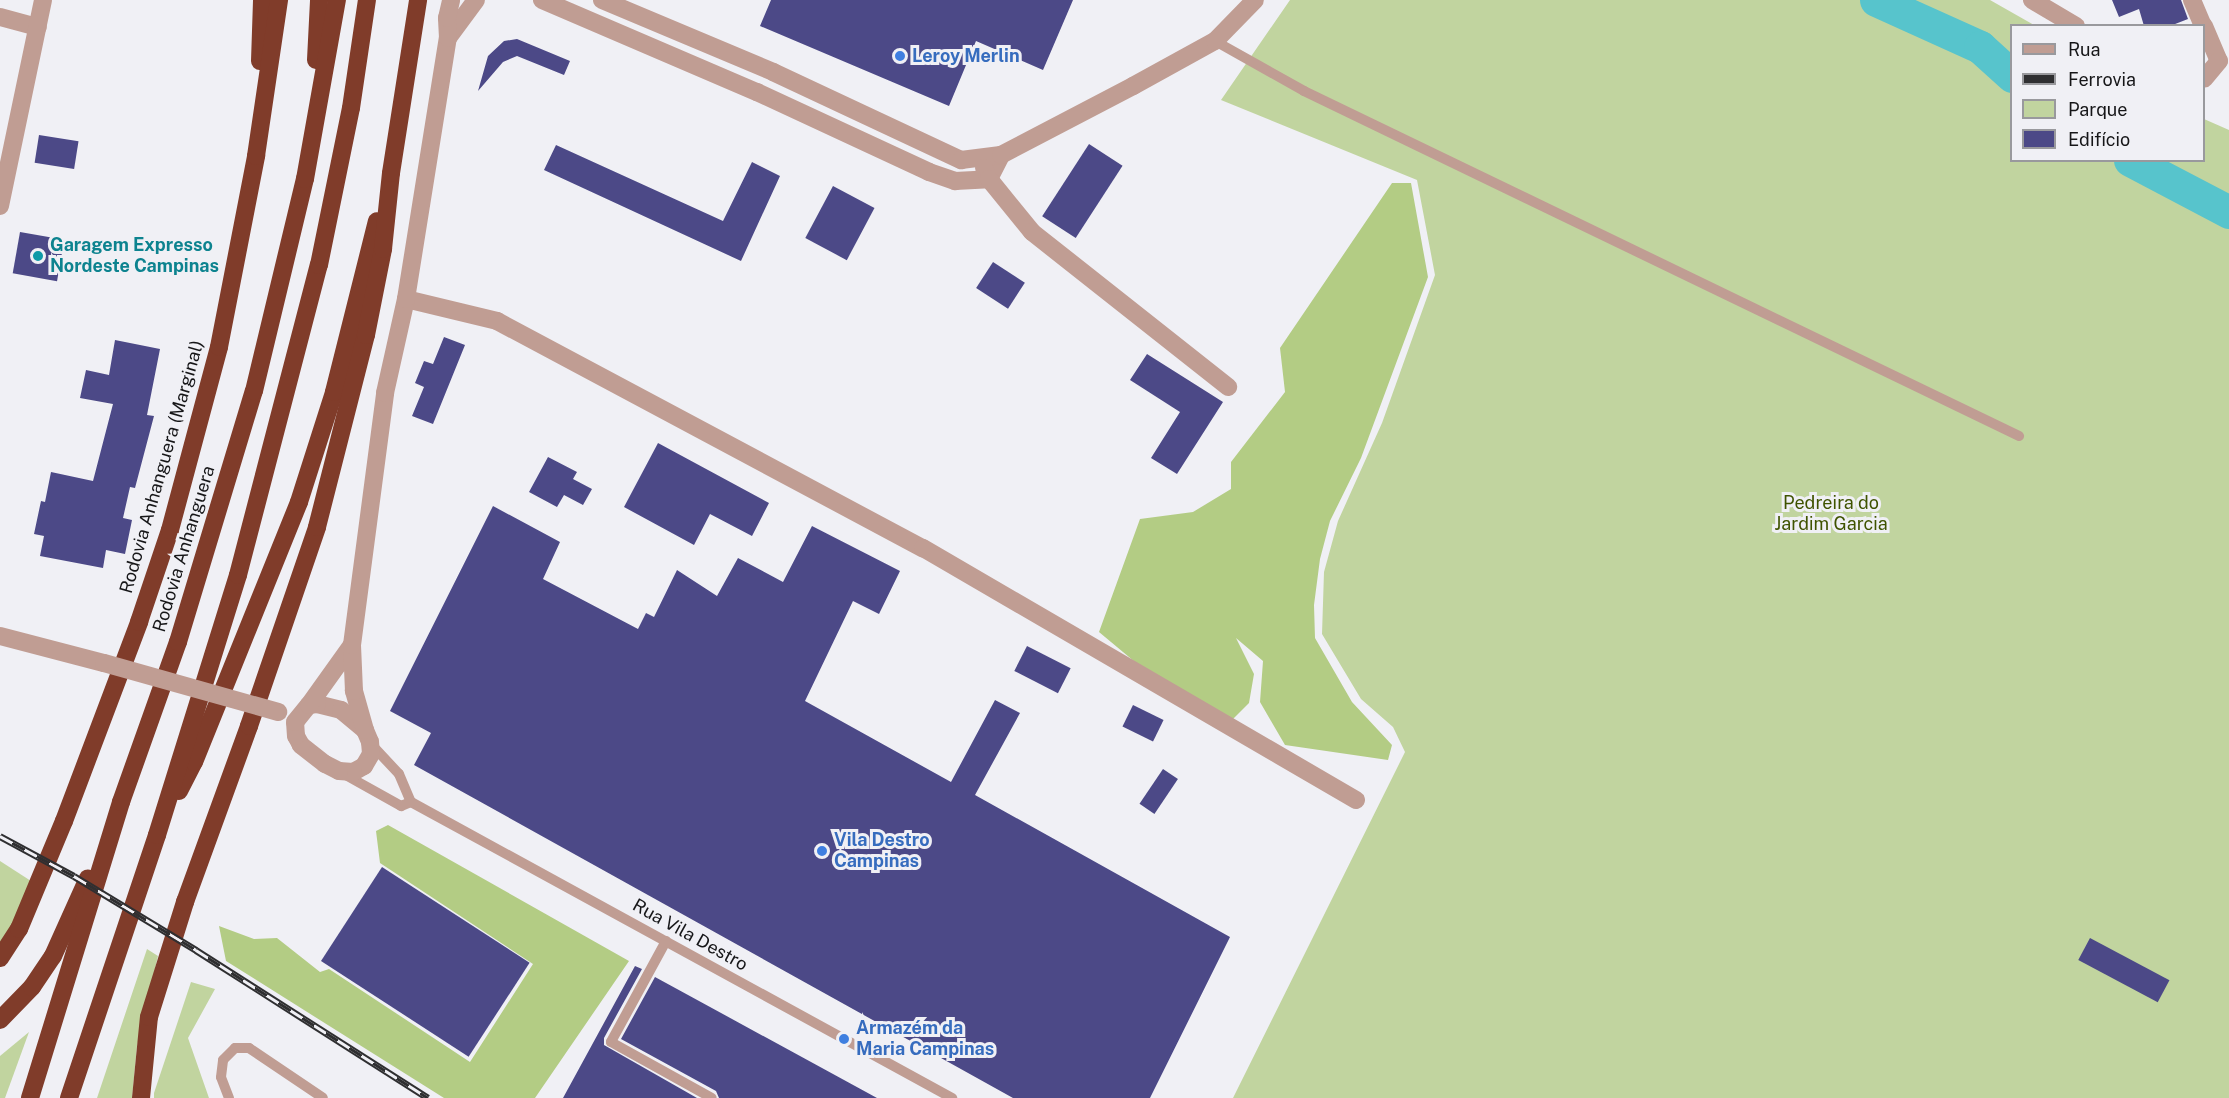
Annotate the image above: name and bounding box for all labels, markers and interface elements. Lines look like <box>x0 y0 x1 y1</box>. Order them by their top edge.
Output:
legend <box>2010 24 2205 162</box>
text: Rua <box>2068 39 2100 60</box>
place label: Leroy Merlin <box>912 45 1020 67</box>
marker: Leroy Merlin <box>893 49 907 63</box>
text: Ferrovia <box>2068 69 2136 90</box>
text: Parque <box>2068 99 2128 120</box>
text: Edifício <box>2068 129 2130 150</box>
place label: Garagem Expresso Nordeste Campinas <box>50 235 219 278</box>
marker: Garagem Expresso Nordeste Campinas <box>31 249 45 263</box>
street label: Rodovia Anhanguera (Marginal) <box>115 338 209 596</box>
street label: Rodovia Anhanguera <box>148 463 220 635</box>
park label: Pedreira do Jardim Garcia <box>1774 493 1888 536</box>
place label: Vila Destro Campinas <box>834 830 930 872</box>
marker: Vila Destro Campinas <box>815 844 829 858</box>
street label: Rua Vila Destro <box>628 894 752 976</box>
place label: Armazém da Maria Campinas <box>856 1018 994 1060</box>
marker: Armazém da Maria Campinas <box>837 1032 851 1046</box>

